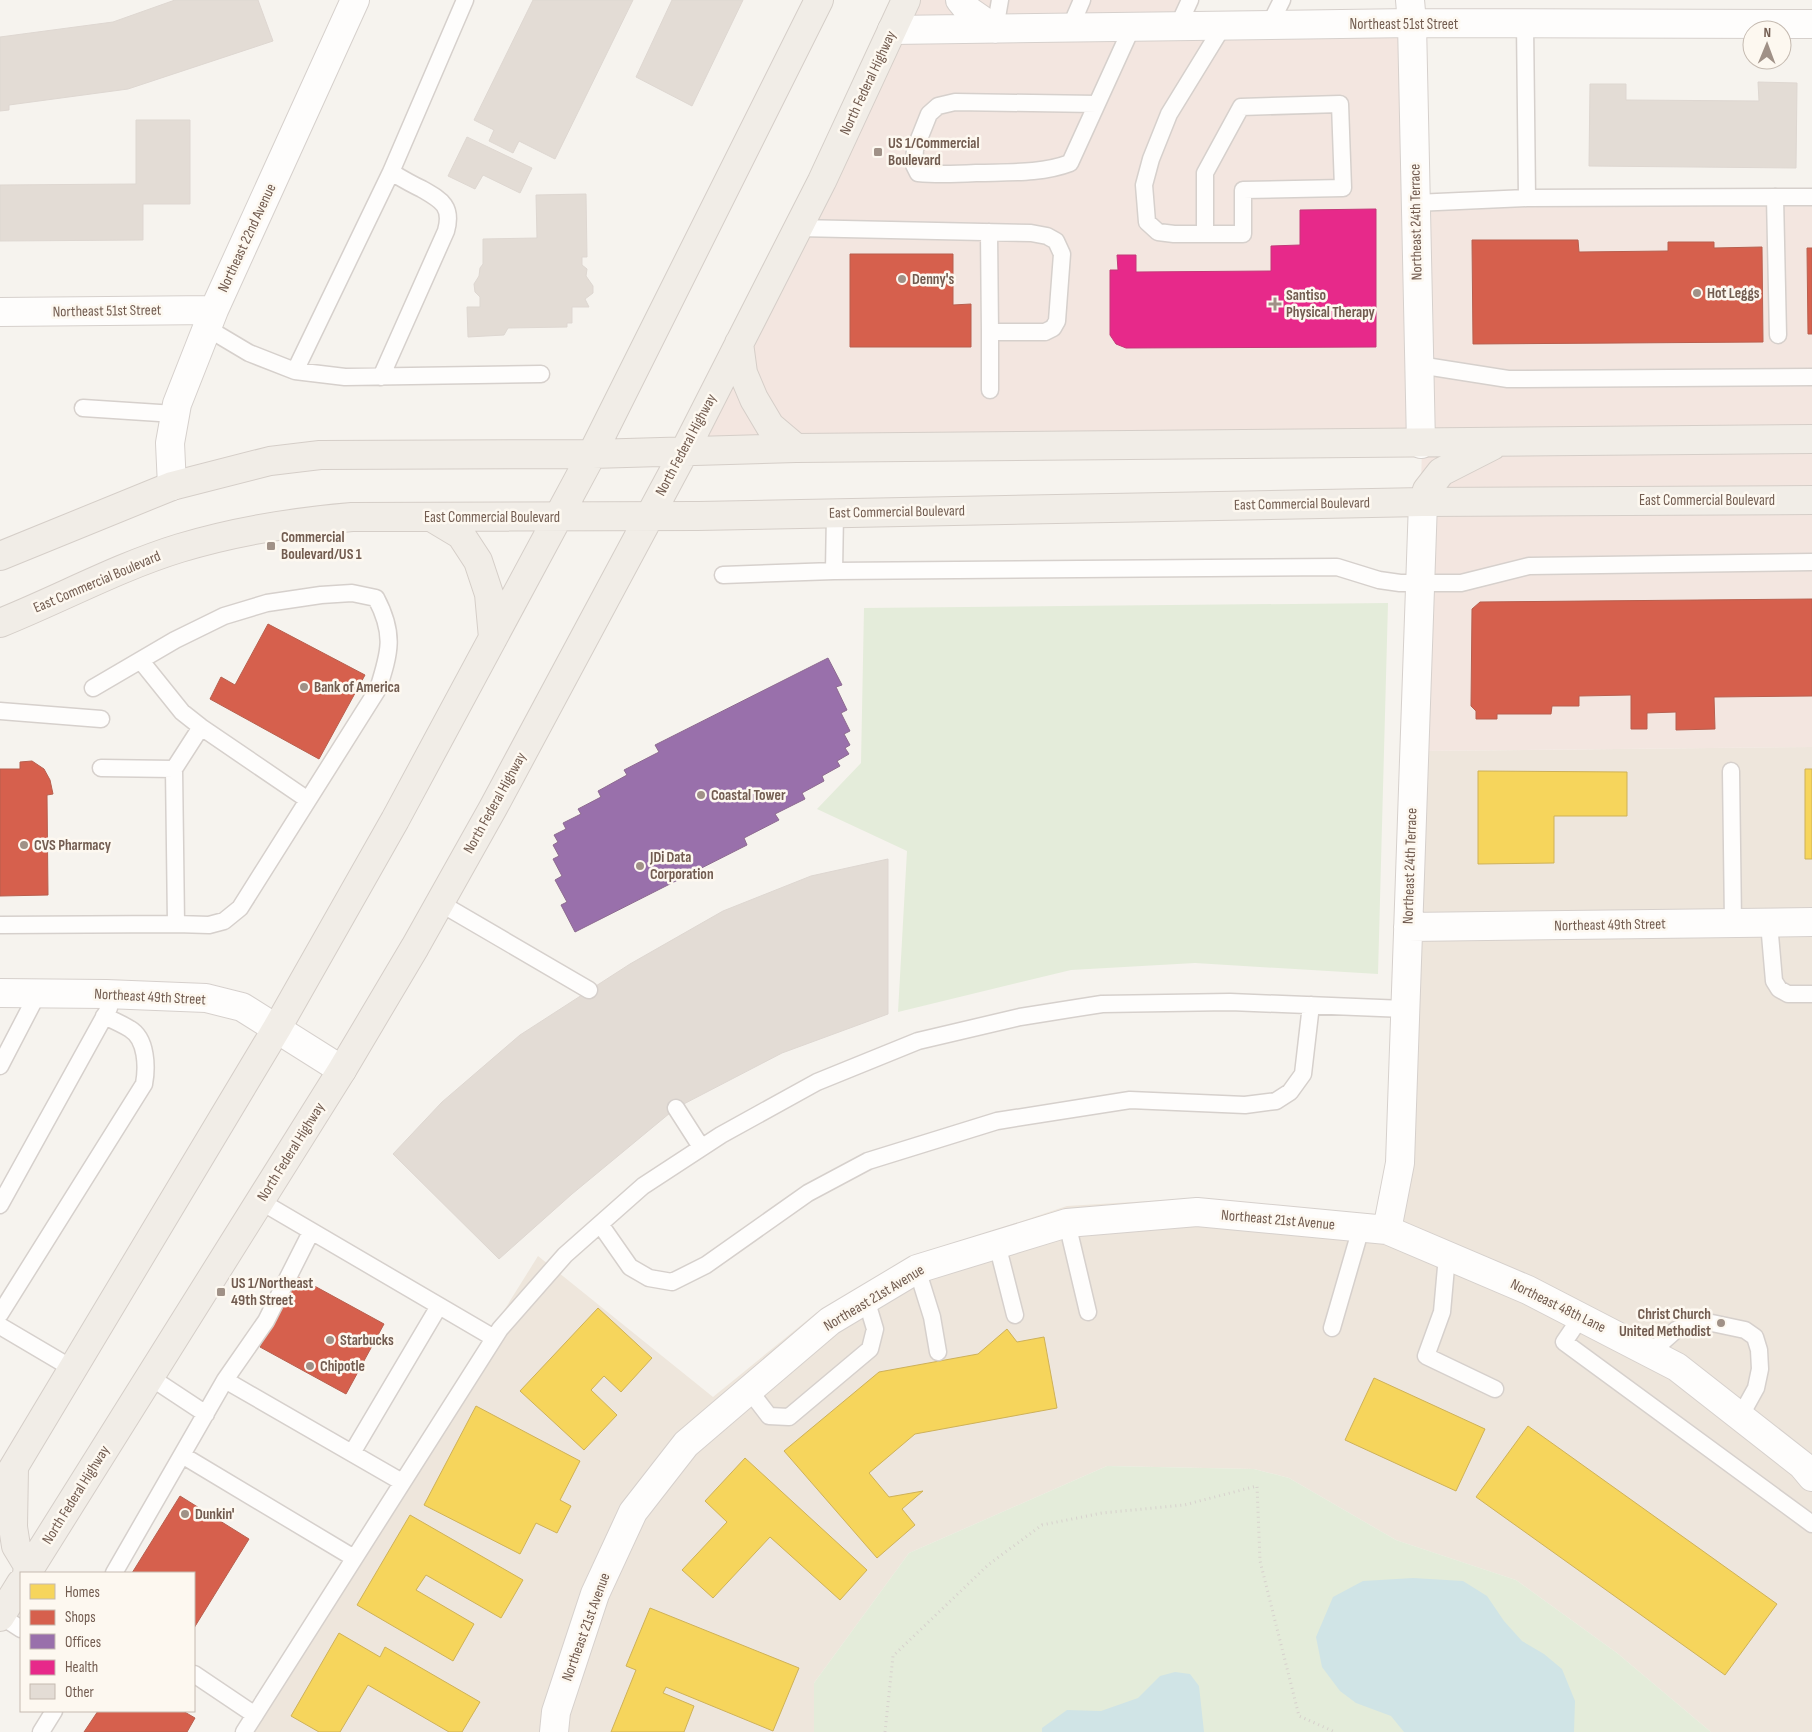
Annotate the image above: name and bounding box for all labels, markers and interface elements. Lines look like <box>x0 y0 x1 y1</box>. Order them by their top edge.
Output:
street label: Northeast 51st Street <box>1350 15 1459 34</box>
north arrow <box>1742 20 1792 70</box>
text: N <box>1763 24 1771 41</box>
street label: North Federal Highway <box>836 28 901 138</box>
place label: US 1/Commercial Boulevard <box>888 134 979 170</box>
marker: US 1/Commercial Boulevard <box>872 146 884 158</box>
street label: Northeast 24th Terrace <box>1405 164 1427 280</box>
street label: Northeast 22nd Avenue <box>214 181 280 295</box>
place label: Denny's <box>912 270 954 289</box>
marker: Denny's <box>896 273 908 285</box>
place label: Hot Leggs <box>1707 284 1760 303</box>
place label: Santiso Physical Therapy <box>1286 286 1376 322</box>
marker: Hot Leggs <box>1691 287 1703 299</box>
marker: Santiso Physical Therapy <box>1268 297 1282 311</box>
street label: Northeast 51st Street <box>52 301 162 321</box>
street label: North Federal Highway <box>651 390 721 499</box>
street label: East Commercial Boulevard <box>1639 491 1775 510</box>
street label: East Commercial Boulevard <box>1234 493 1370 515</box>
street label: East Commercial Boulevard <box>829 501 965 523</box>
street label: East Commercial Boulevard <box>424 508 560 527</box>
place label: Commercial Boulevard/US 1 <box>281 528 362 564</box>
marker: Commercial Boulevard/US 1 <box>265 540 277 552</box>
street label: East Commercial Boulevard <box>31 547 163 617</box>
place label: Bank of America <box>314 678 400 697</box>
marker: Bank of America <box>298 681 310 693</box>
street label: North Federal Highway <box>459 749 531 857</box>
place label: Coastal Tower <box>711 786 786 805</box>
marker: Coastal Tower <box>695 789 707 801</box>
street label: Northeast 24th Terrace <box>1398 807 1422 925</box>
place label: CVS Pharmacy <box>34 836 112 855</box>
marker: CVS Pharmacy <box>18 839 30 851</box>
place label: JDi Data Corporation <box>649 848 714 884</box>
marker: JDi Data Corporation <box>634 860 646 872</box>
street label: Northeast 49th Street <box>1554 915 1666 935</box>
street label: Northeast 49th Street <box>94 985 207 1009</box>
street label: North Federal Highway <box>253 1099 329 1205</box>
street label: Northeast 21st Avenue <box>1220 1206 1336 1234</box>
street label: Northeast 21st Avenue <box>820 1260 928 1336</box>
place label: US 1/Northeast 49th Street <box>231 1274 313 1310</box>
street label: Northeast 48th Lane <box>1507 1275 1609 1337</box>
marker: US 1/Northeast 49th Street <box>215 1286 227 1298</box>
place label: Christ Church United Methodist <box>1619 1305 1711 1341</box>
marker: Christ Church United Methodist <box>1715 1317 1727 1329</box>
place label: Starbucks <box>340 1331 394 1350</box>
marker: Starbucks <box>324 1334 336 1346</box>
place label: Chipotle <box>320 1357 365 1376</box>
marker: Chipotle <box>304 1360 316 1372</box>
street label: North Federal Highway <box>38 1442 114 1548</box>
place label: Dunkin' <box>195 1505 235 1524</box>
marker: Dunkin' <box>179 1508 191 1520</box>
street label: Northeast 21st Avenue <box>558 1570 614 1684</box>
legend <box>20 1572 195 1712</box>
text: Homes <box>65 1583 100 1602</box>
text: Shops <box>65 1608 96 1627</box>
text: Offices <box>65 1633 101 1652</box>
text: Health <box>65 1658 98 1677</box>
text: Other <box>65 1683 94 1702</box>

